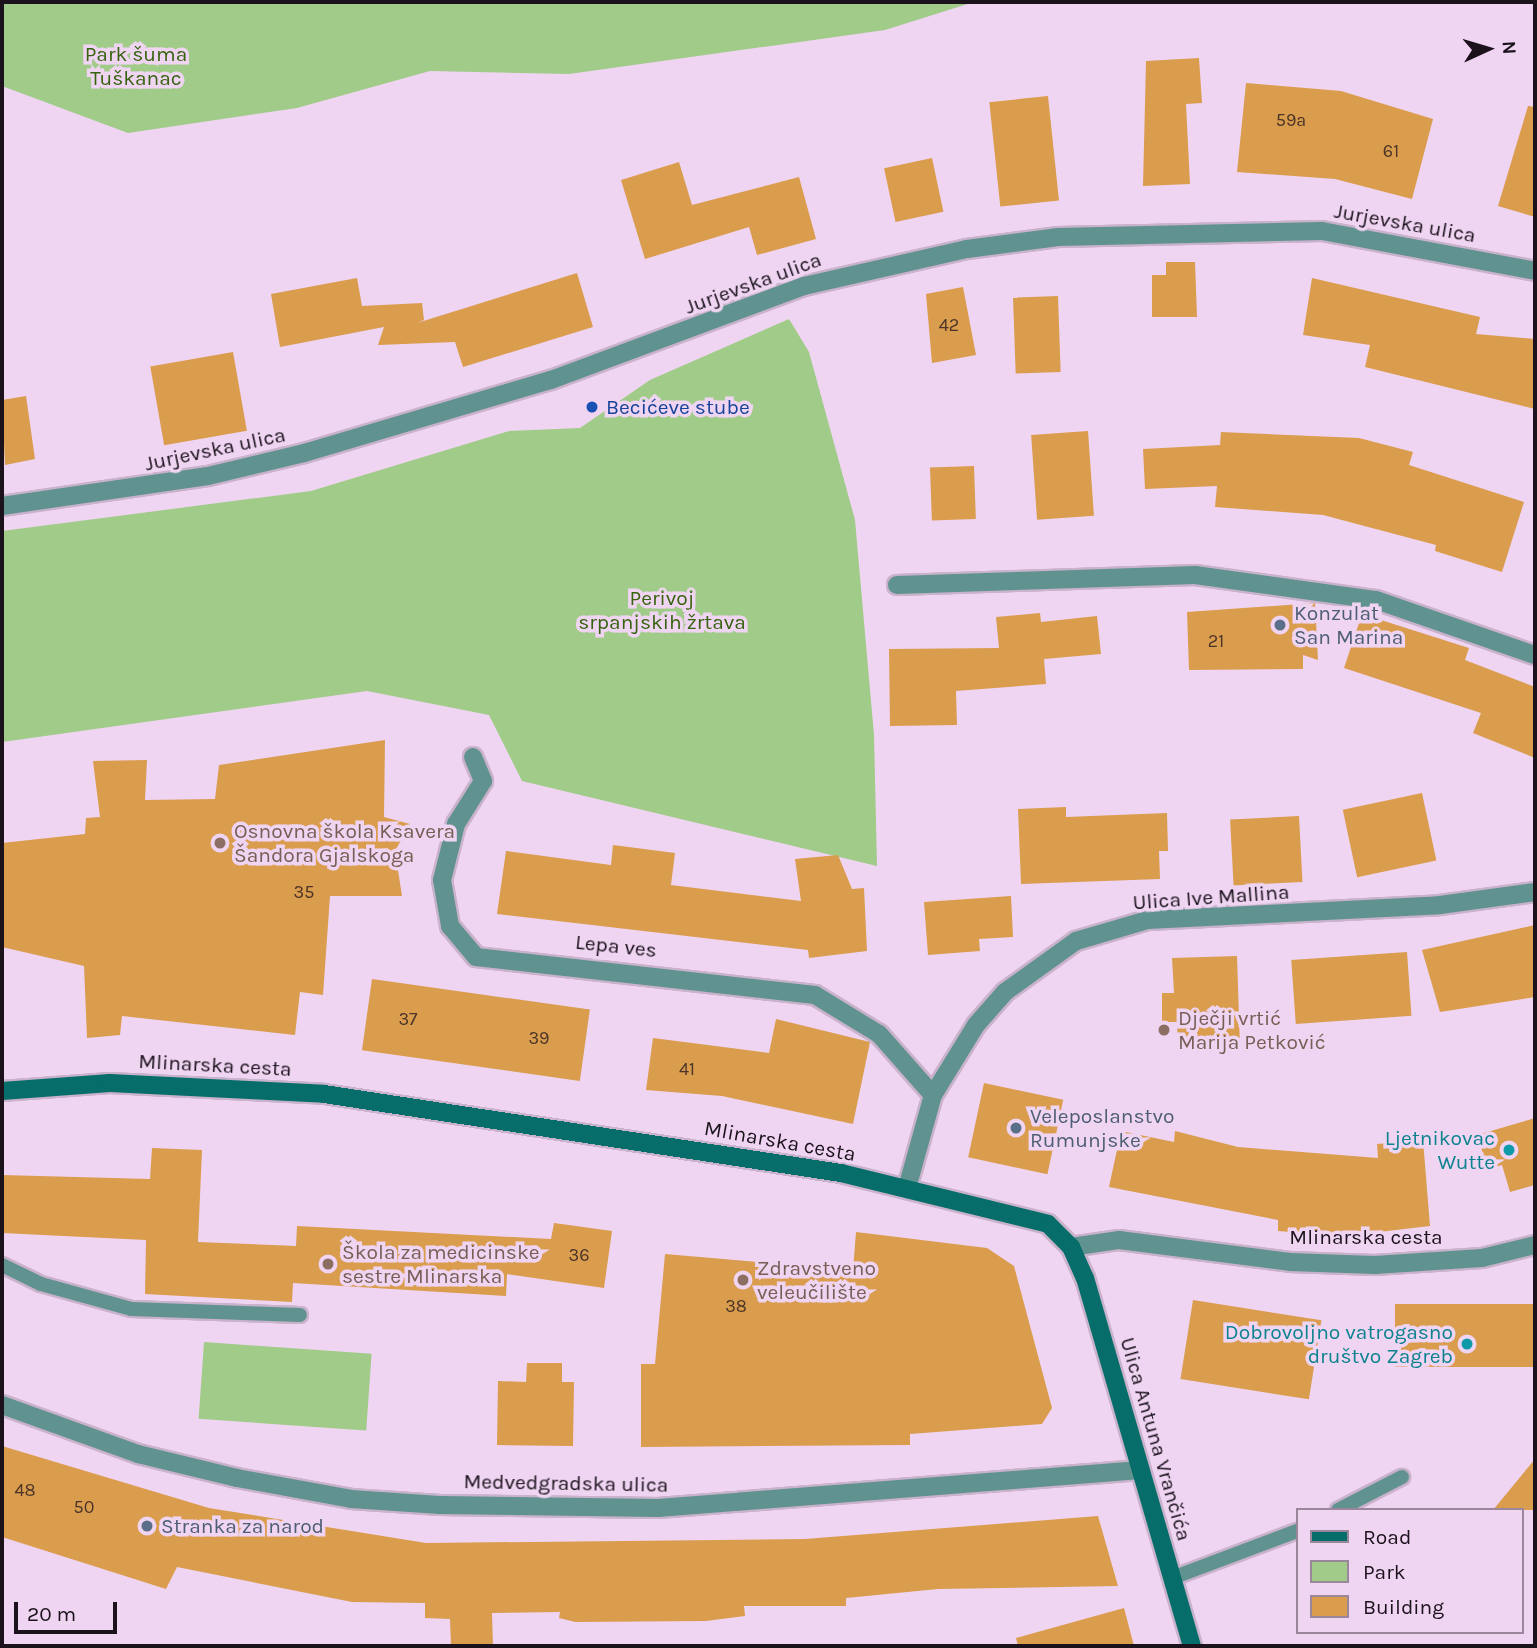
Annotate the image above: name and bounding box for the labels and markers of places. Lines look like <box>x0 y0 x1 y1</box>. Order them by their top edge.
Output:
place label: Becićeve stube <box>606 394 750 420</box>
marker: Becićeve stube <box>584 399 600 415</box>
place label: Konzulat San Marina <box>1294 600 1403 650</box>
marker: Konzulat San Marina <box>1272 617 1288 633</box>
place label: Osnovna škola Ksavera Šandora Gjalskoga <box>234 818 455 868</box>
marker: Osnovna škola Ksavera Šandora Gjalskoga <box>212 835 228 851</box>
place label: Dječji vrtić Marija Petković <box>1178 1005 1326 1055</box>
marker: Dječji vrtić Marija Petković <box>1156 1022 1172 1038</box>
place label: Veleposlanstvo Rumunjske <box>1030 1103 1174 1153</box>
marker: Veleposlanstvo Rumunjske <box>1008 1120 1024 1136</box>
place label: Ljetnikovac Wutte <box>1385 1125 1495 1175</box>
marker: Ljetnikovac Wutte <box>1501 1142 1517 1158</box>
place label: Škola za medicinske sestre Mlinarska <box>342 1239 539 1289</box>
place label: Zdravstveno veleučilište <box>757 1255 876 1305</box>
marker: Škola za medicinske sestre Mlinarska <box>320 1256 336 1272</box>
marker: Zdravstveno veleučilište <box>735 1272 751 1288</box>
place label: Dobrovoljno vatrogasno društvo Zagreb <box>1225 1319 1453 1369</box>
marker: Dobrovoljno vatrogasno društvo Zagreb <box>1459 1336 1475 1352</box>
place label: Stranka za narod <box>161 1513 324 1539</box>
marker: Stranka za narod <box>139 1518 155 1534</box>

